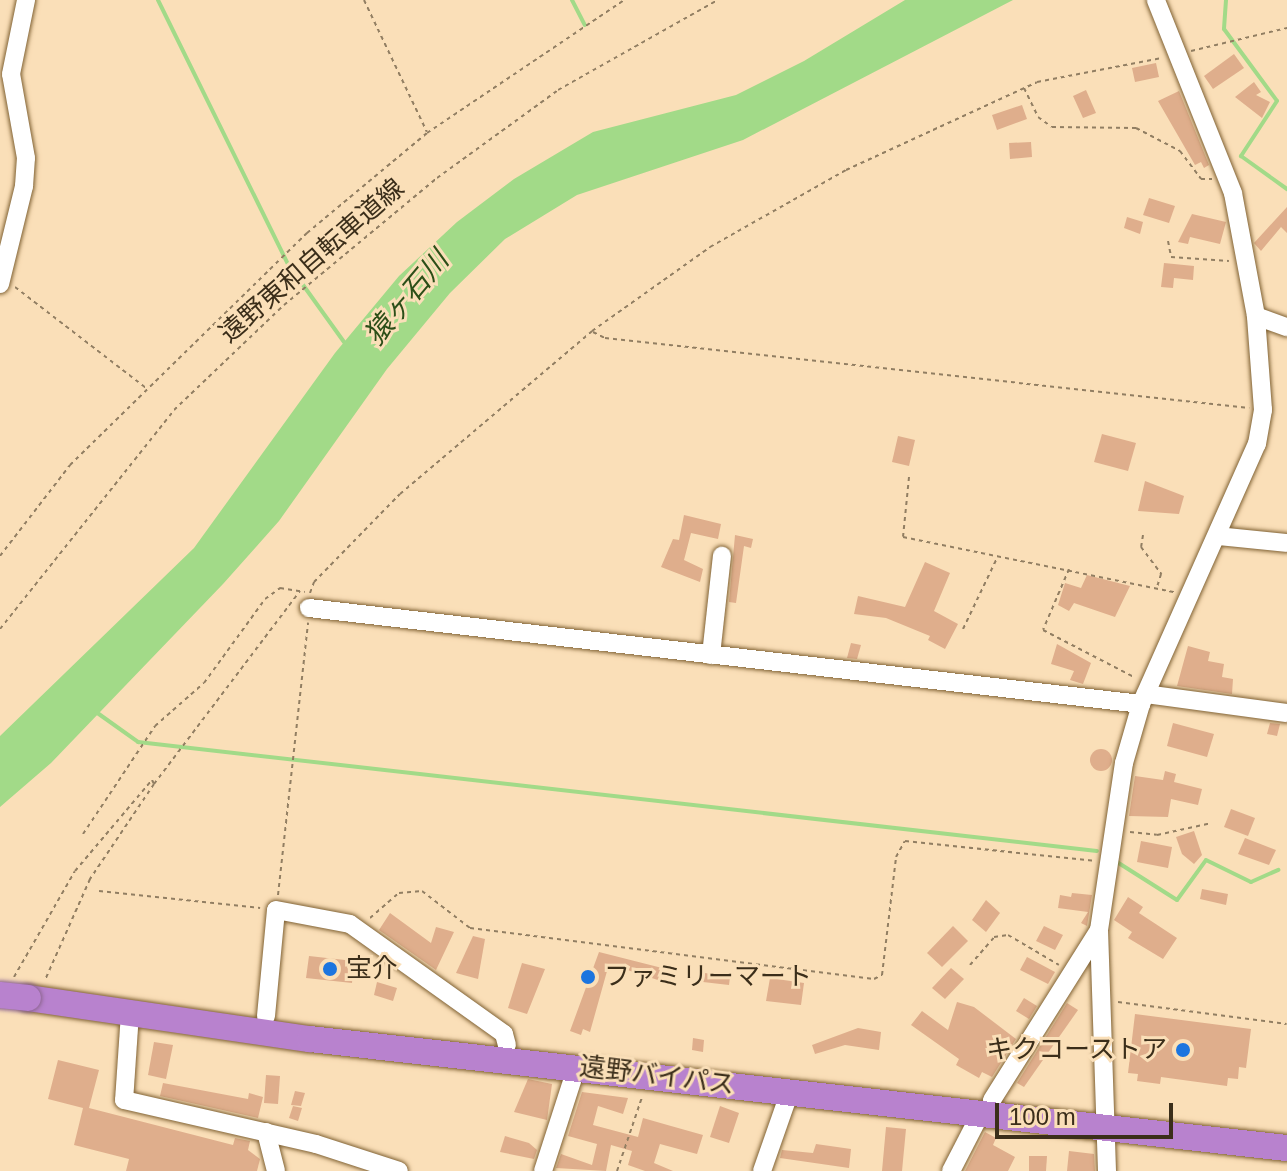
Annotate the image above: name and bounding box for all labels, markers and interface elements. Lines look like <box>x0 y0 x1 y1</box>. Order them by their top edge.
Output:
street label: 遠野東和自転車道線 <box>213 172 411 350</box>
water label: 猿ヶ石川 <box>358 244 456 352</box>
place label: 宝介 <box>346 953 398 985</box>
marker: 宝介 <box>321 960 339 978</box>
place label: ファミリーマート <box>604 961 812 993</box>
marker: ファミリーマート <box>579 968 597 986</box>
place label: キクコーストア <box>985 1034 1167 1066</box>
marker: キクコーストア <box>1174 1041 1192 1059</box>
street label: 遠野バイパス <box>578 1051 736 1101</box>
scale bar <box>999 1087 1177 1137</box>
text: 100 m <box>1009 1103 1076 1130</box>

